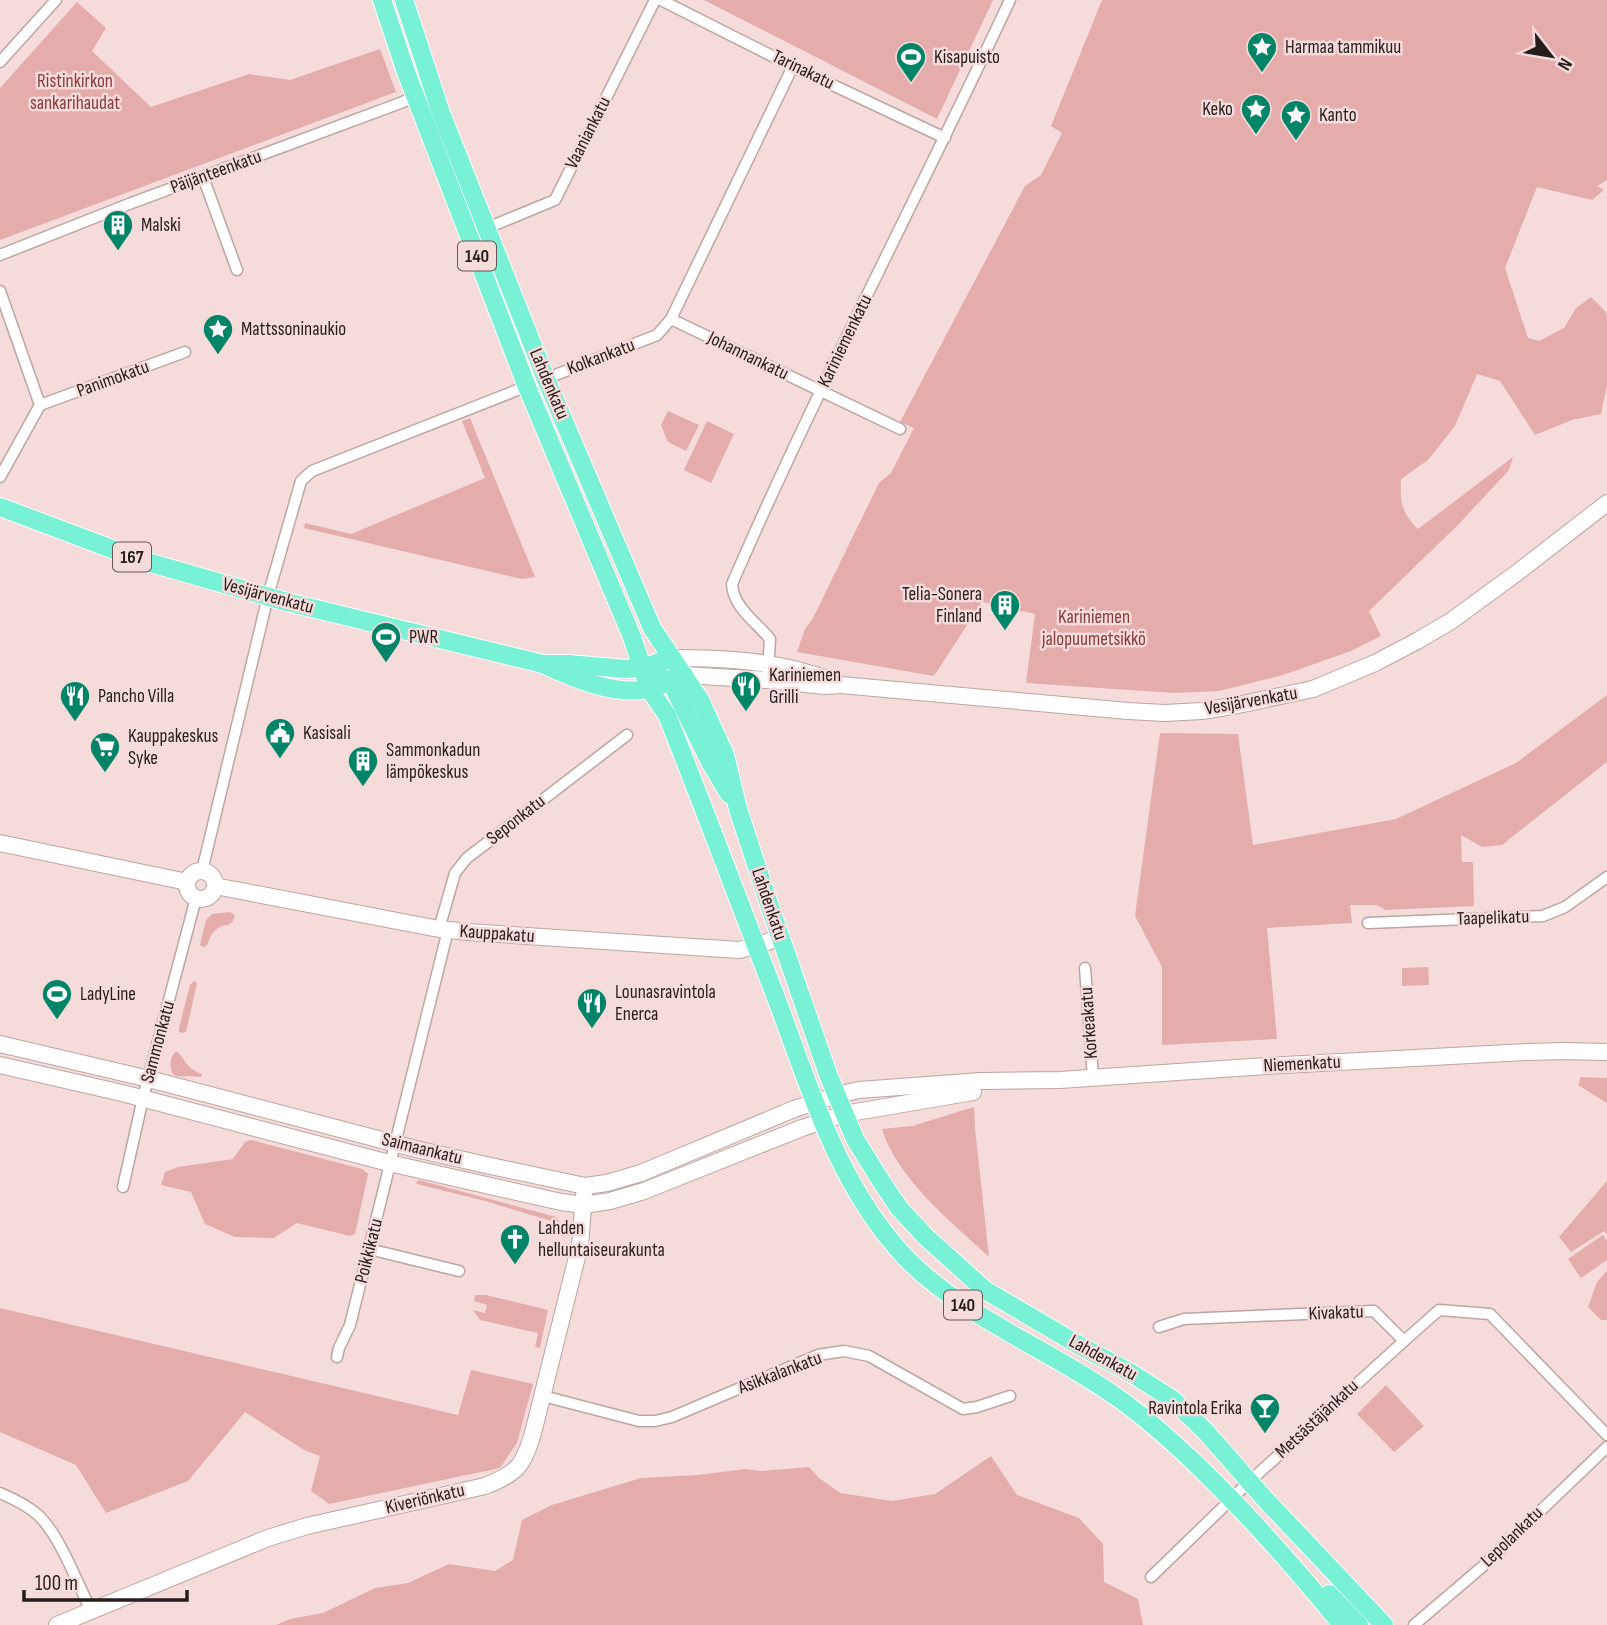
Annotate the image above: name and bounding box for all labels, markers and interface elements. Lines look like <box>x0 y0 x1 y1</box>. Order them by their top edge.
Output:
north arrow <box>1516 21 1586 91</box>
place icon: Harmaa tammikuu <box>1245 30 1279 74</box>
place label: Harmaa tammikuu <box>1285 36 1401 59</box>
sports icon: Kisapuisto <box>894 40 928 84</box>
street label: Tarinakatu <box>768 45 838 95</box>
place label: Kisapuisto <box>934 46 1000 69</box>
text: N <box>1552 54 1577 74</box>
park label: Ristinkirkon sankarihaudat <box>30 70 120 115</box>
place icon: Keko <box>1239 92 1273 136</box>
street label: Vaaniankatu <box>560 93 616 173</box>
place label: Keko <box>1202 98 1233 121</box>
place icon: Kanto <box>1279 98 1313 142</box>
place label: Kanto <box>1319 104 1357 127</box>
street label: Päijänteenkatu <box>167 145 265 199</box>
building icon: Malski <box>101 208 135 252</box>
place label: Malski <box>141 214 181 237</box>
road number: 140 <box>458 242 496 270</box>
street label: Kariniemenkatu <box>813 291 877 391</box>
place icon: Mattssoninaukio <box>201 312 235 356</box>
place label: Mattssoninaukio <box>241 318 346 341</box>
street label: Johannankatu <box>703 326 792 385</box>
street label: Kolkankatu <box>564 334 638 380</box>
street label: Lahdenkatu <box>524 345 574 423</box>
street label: Panimokatu <box>74 355 152 403</box>
road number: 167 <box>113 542 151 572</box>
street label: Vesijärvenkatu <box>220 573 316 619</box>
place label: Telia-Sonera Finland <box>902 583 982 628</box>
building icon: Telia-Sonera Finland <box>988 588 1022 632</box>
park label: Kariniemen jalopuumetsikkö <box>1041 606 1146 651</box>
sports icon: PWR <box>369 620 403 664</box>
place label: PWR <box>409 626 438 649</box>
place label: Kariniemen Grilli <box>769 664 841 709</box>
restaurant icon: Kariniemen Grilli <box>729 669 763 713</box>
restaurant icon: Pancho Villa <box>58 679 92 723</box>
street label: Vesijärvenkatu <box>1203 682 1299 720</box>
place label: Pancho Villa <box>98 685 174 708</box>
public building icon: Kasisali <box>263 716 297 760</box>
place label: Kasisali <box>303 722 351 745</box>
place label: Kauppakeskus Syke <box>128 725 218 770</box>
supermarket icon: Kauppakeskus Syke <box>88 730 122 774</box>
place label: Sammonkadun lämpökeskus <box>386 739 480 784</box>
building icon: Sammonkadun lämpökeskus <box>346 744 380 788</box>
street label: Seponkatu <box>482 790 550 850</box>
street label: Lahdenkatu <box>746 865 792 943</box>
street label: Taapelikatu <box>1456 905 1530 931</box>
street label: Kauppakatu <box>459 920 535 948</box>
sports icon: LadyLine <box>40 977 74 1021</box>
place label: Lounasravintola Enerca <box>615 981 716 1026</box>
place label: LadyLine <box>80 983 136 1006</box>
restaurant icon: Lounasravintola Enerca <box>575 986 609 1030</box>
street label: Korkeakatu <box>1075 986 1103 1060</box>
street label: Sammonkatu <box>136 998 180 1086</box>
street label: Niemenkatu <box>1263 1050 1341 1078</box>
street label: Saimaankatu <box>379 1128 465 1170</box>
street label: Poikkikatu <box>350 1216 388 1286</box>
place label: Lahden helluntaiseurakunta <box>538 1217 665 1262</box>
church icon: Lahden helluntaiseurakunta <box>498 1222 532 1266</box>
road number: 140 <box>944 1290 982 1320</box>
street label: Kivakatu <box>1308 1301 1364 1325</box>
street label: Lahdenkatu <box>1065 1330 1141 1386</box>
street label: Asikkalankatu <box>734 1347 825 1400</box>
street label: Metsästäjänkatu <box>1271 1375 1363 1463</box>
bar icon: Ravintola Erika <box>1248 1391 1282 1435</box>
place label: Ravintola Erika <box>1148 1397 1242 1420</box>
street label: Kiveriönkatu <box>383 1479 467 1519</box>
street label: Lepolankatu <box>1476 1502 1548 1572</box>
scale bar <box>24 1558 187 1602</box>
text: 100 m <box>35 1571 78 1596</box>

